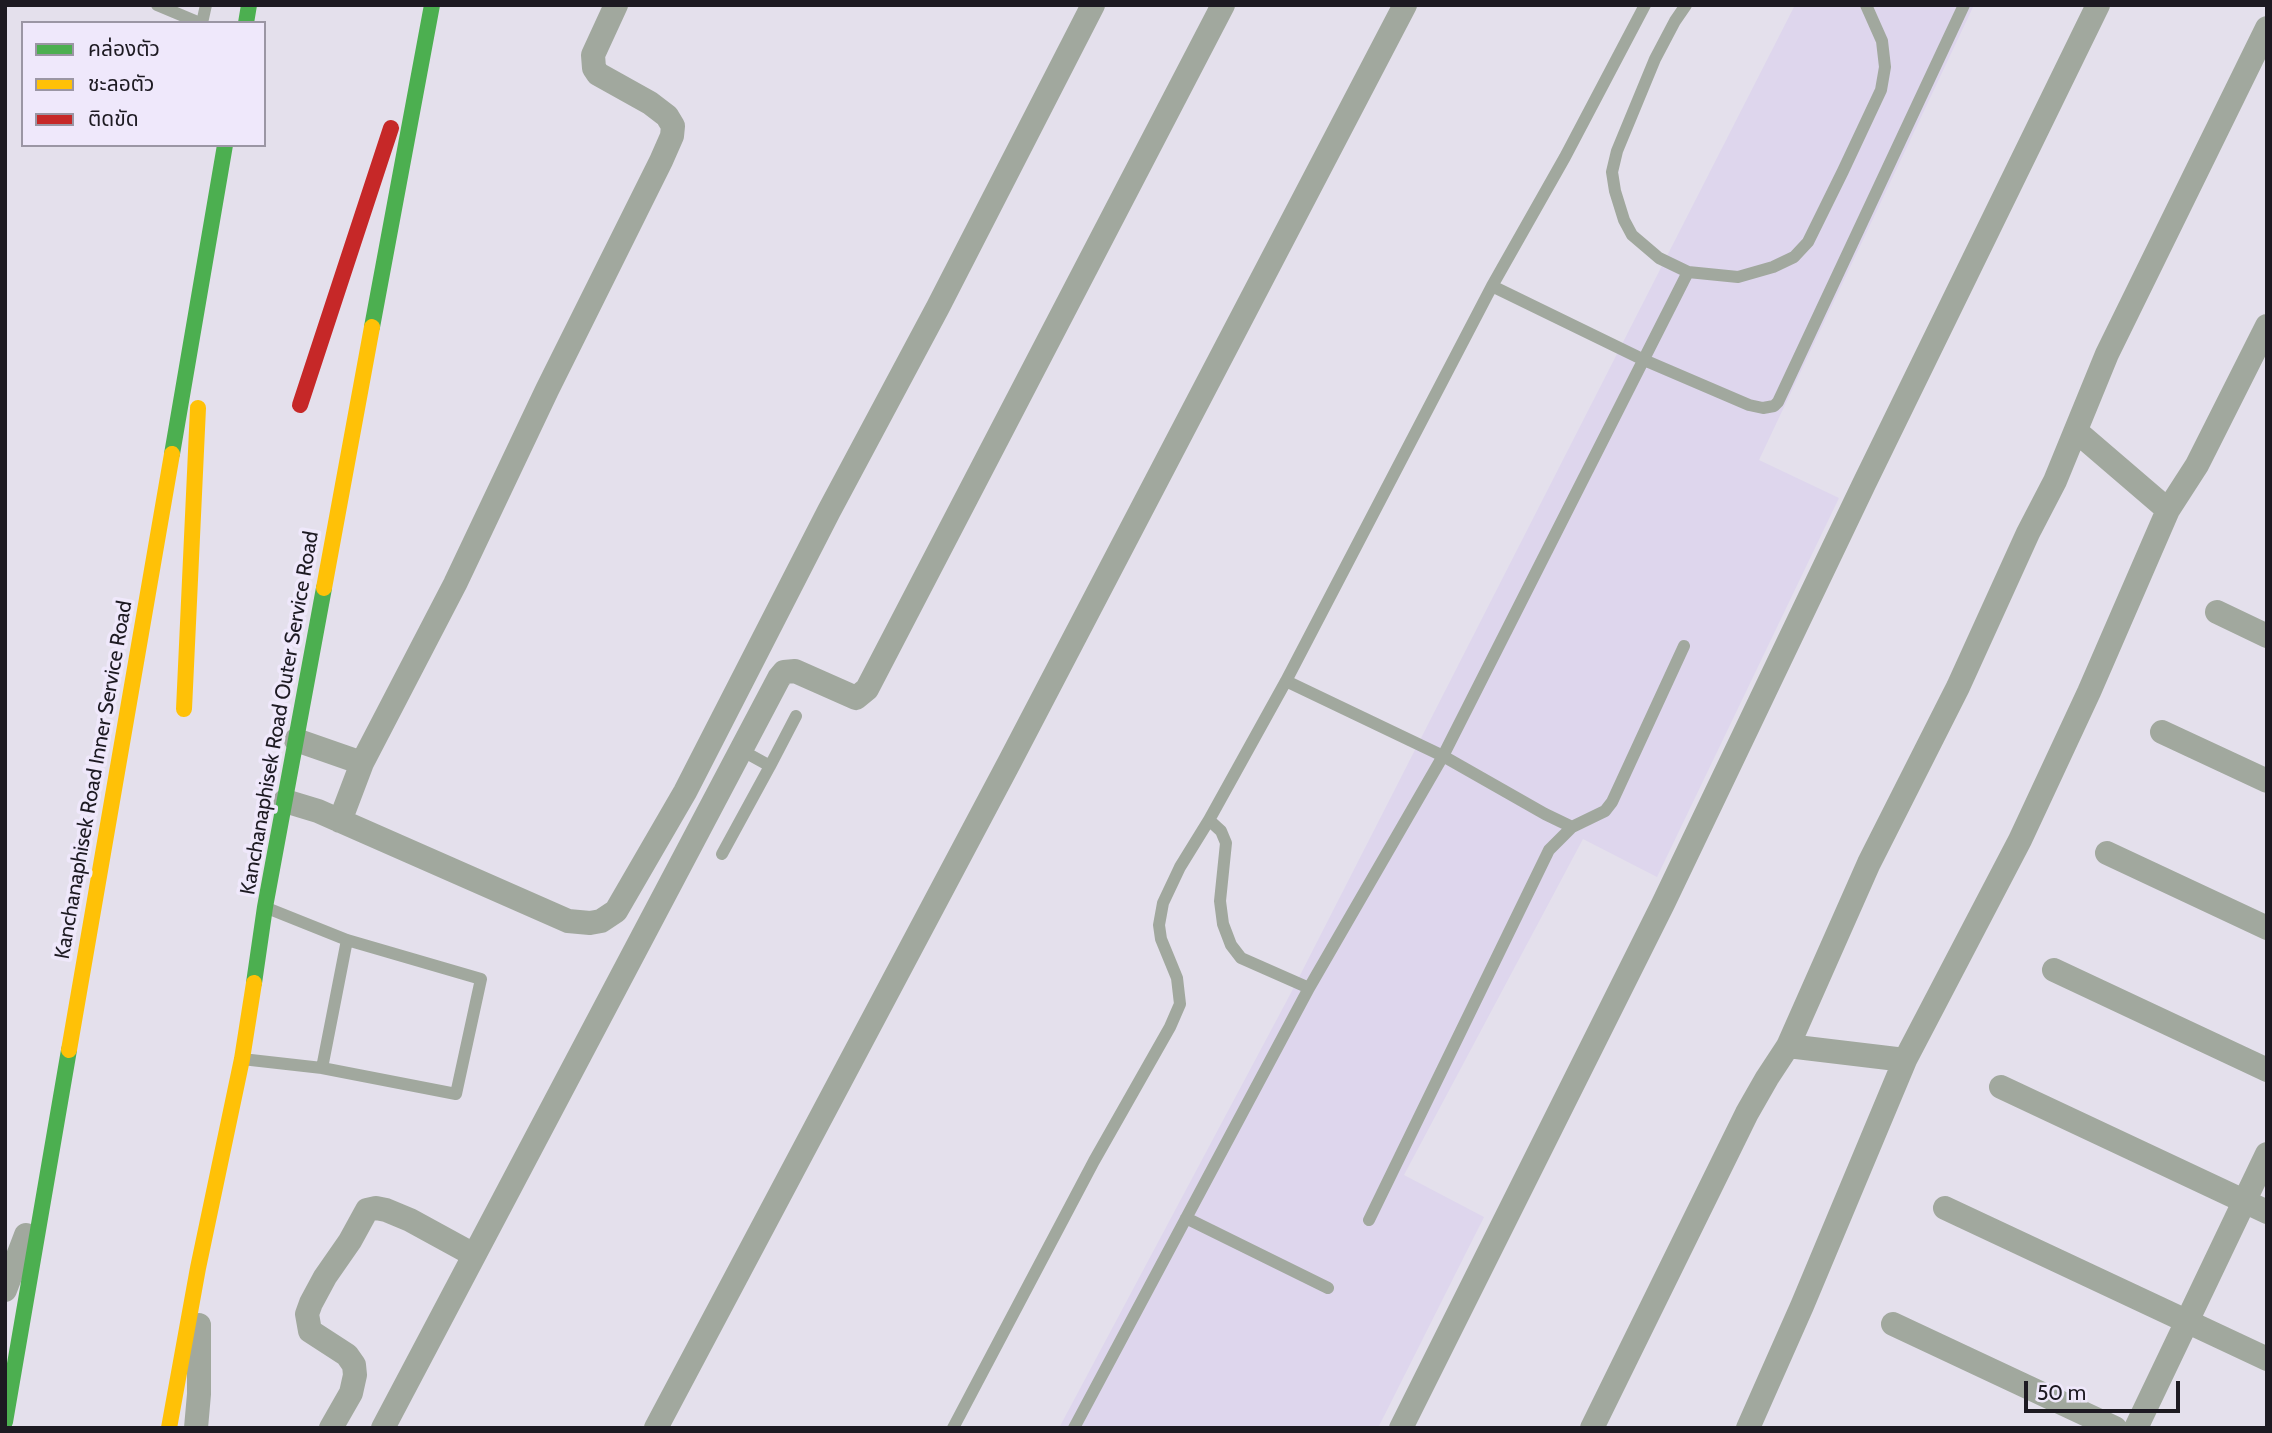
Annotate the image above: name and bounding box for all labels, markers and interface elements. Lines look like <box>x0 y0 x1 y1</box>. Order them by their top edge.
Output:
legend <box>21 21 266 147</box>
text: คล่องตัว <box>88 36 160 61</box>
text: ชะลอตัว <box>88 71 154 96</box>
text: ติดขัด <box>88 106 139 131</box>
street label: Kanchanaphisek Road Outer Service Road <box>236 529 324 897</box>
street label: Kanchanaphisek Road Inner Service Road <box>50 599 138 961</box>
scale bar <box>2027 1366 2183 1410</box>
text: 50 m <box>2037 1380 2086 1405</box>

